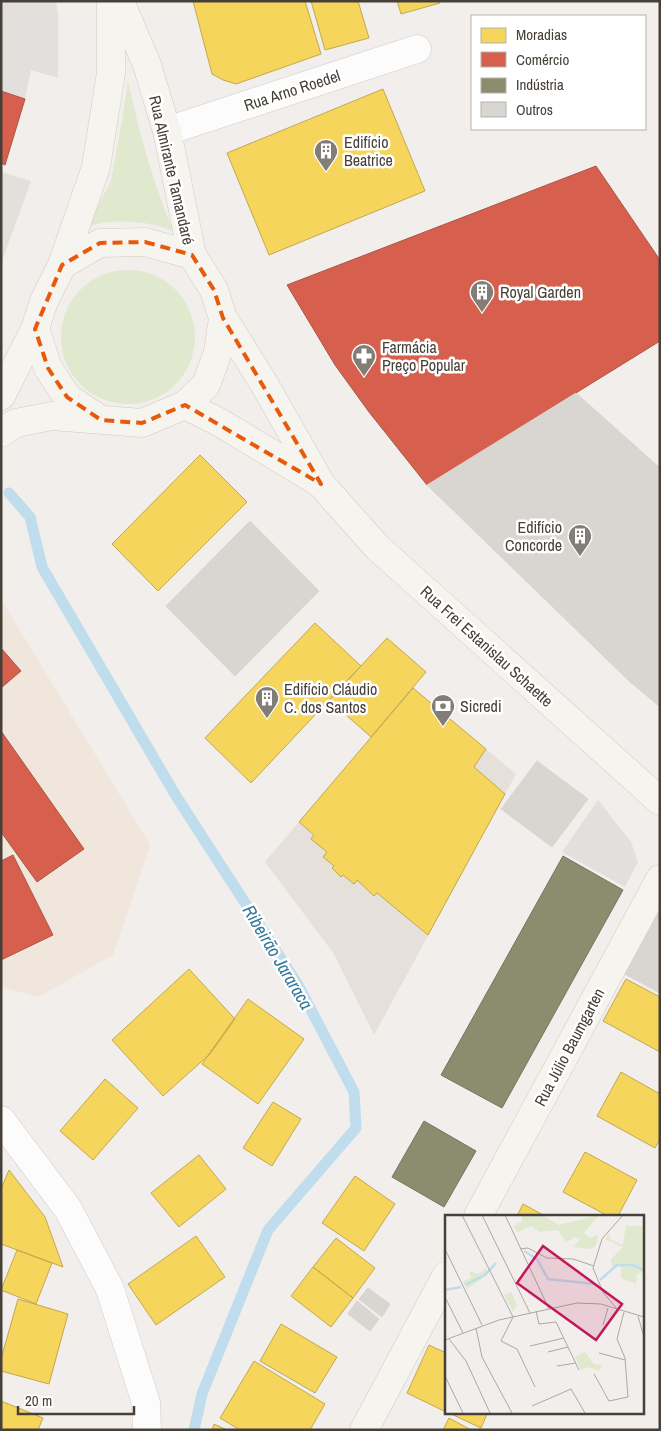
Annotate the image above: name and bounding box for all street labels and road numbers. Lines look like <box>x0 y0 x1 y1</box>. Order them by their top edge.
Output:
street label: Rua Arno Roedel <box>241 64 343 116</box>
street label: Rua Almirante Tamandaré <box>144 93 200 247</box>
street label: Rua Frei Estanislau Schaette <box>416 580 558 712</box>
street label: Rua Júlio Baumgarten <box>529 984 609 1110</box>

